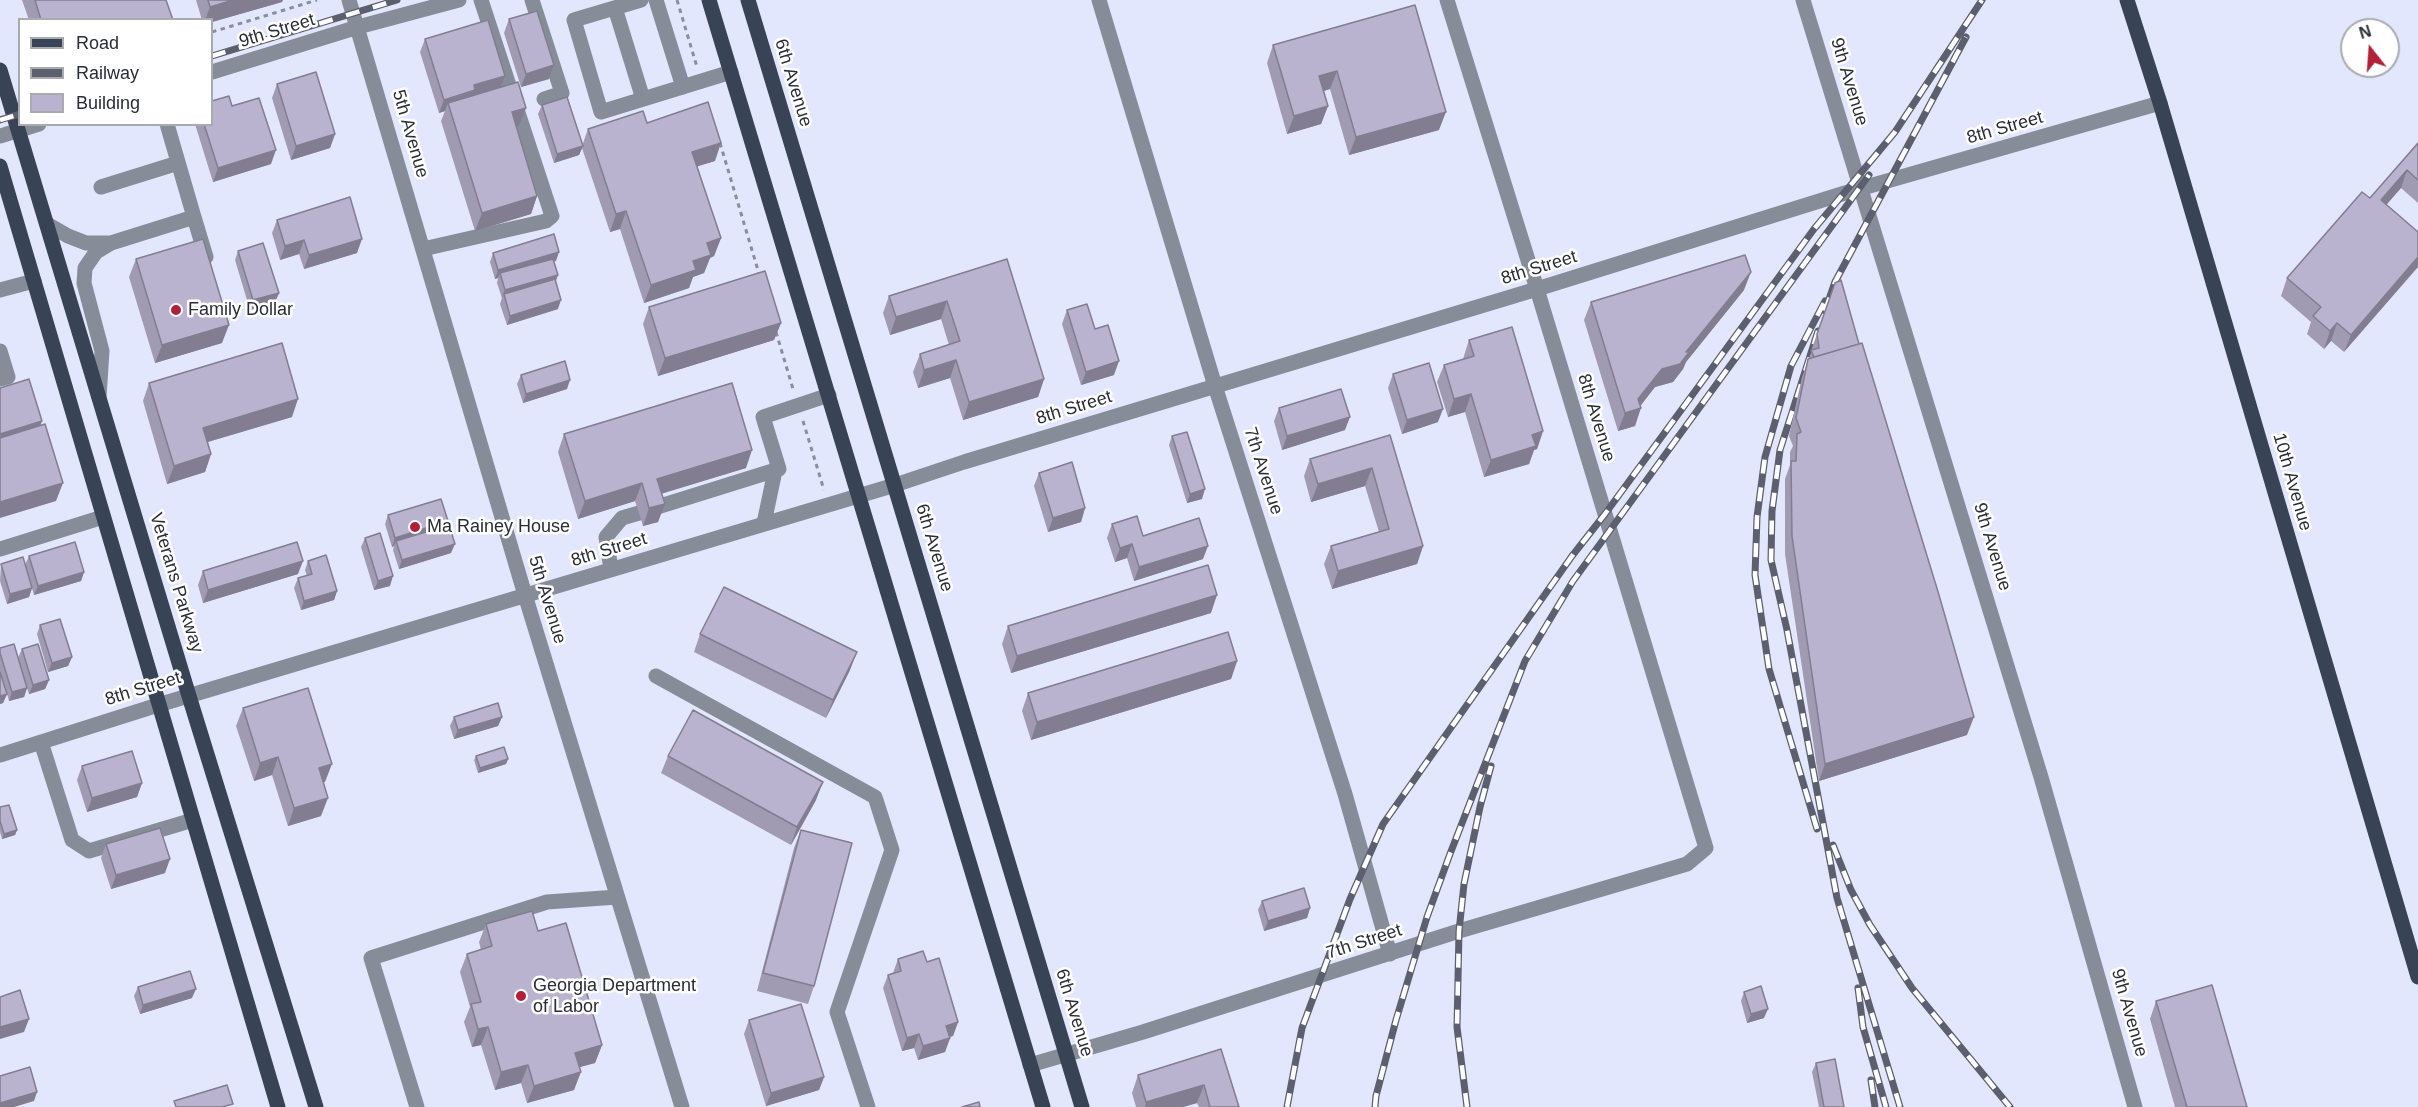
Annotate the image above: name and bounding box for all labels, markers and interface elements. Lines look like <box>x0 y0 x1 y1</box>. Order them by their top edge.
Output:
street label: 9th Street <box>237 9 317 53</box>
legend <box>18 18 213 126</box>
north arrow <box>2340 18 2400 78</box>
text: N <box>2357 22 2373 42</box>
text: Road <box>76 33 119 53</box>
street label: 9th Avenue <box>1825 35 1873 129</box>
street label: 6th Avenue <box>769 36 817 130</box>
text: Railway <box>76 63 139 83</box>
street label: 5th Avenue <box>387 87 433 181</box>
text: Building <box>76 93 140 113</box>
street label: 8th Street <box>1965 107 2045 149</box>
street label: 8th Street <box>1499 246 1579 290</box>
place label: Family Dollar <box>188 299 293 321</box>
marker: Family Dollar <box>169 303 183 317</box>
street label: 8th Avenue <box>1572 371 1620 465</box>
street label: 8th Street <box>1034 386 1114 430</box>
street label: 7th Avenue <box>1239 425 1287 517</box>
street label: 10th Avenue <box>2268 431 2316 533</box>
street label: 9th Avenue <box>1968 500 2016 594</box>
street label: 6th Avenue <box>910 501 958 595</box>
street label: Veterans Parkway <box>144 510 208 656</box>
place label: Ma Rainey House <box>427 516 570 538</box>
marker: Ma Rainey House <box>408 520 422 534</box>
street label: 8th Street <box>569 528 649 572</box>
street label: 5th Avenue <box>523 553 571 647</box>
street label: 8th Street <box>103 667 183 711</box>
street label: 7th Street <box>1324 920 1404 964</box>
street label: 6th Avenue <box>1050 966 1098 1060</box>
street label: 9th Avenue <box>2106 966 2152 1060</box>
place label: Georgia Department of Labor <box>533 975 696 1018</box>
marker: Georgia Department of Labor <box>514 989 528 1003</box>

